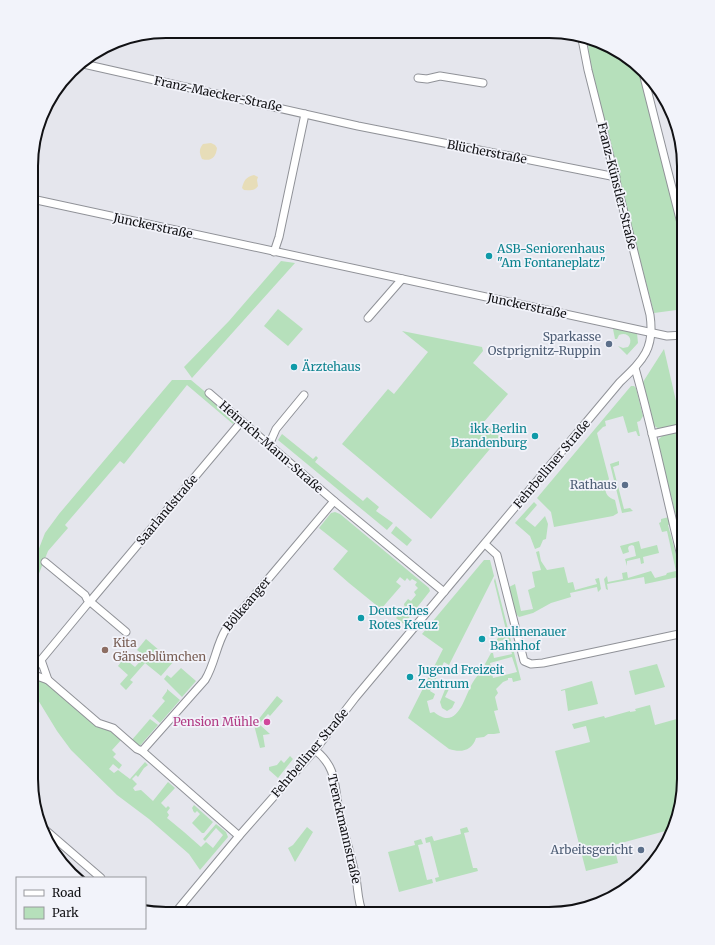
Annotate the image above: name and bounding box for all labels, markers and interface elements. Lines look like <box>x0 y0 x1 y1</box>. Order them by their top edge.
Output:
street label: Franz-Maecker-Straße <box>153 73 283 114</box>
street label: Franz-Künstler-Straße <box>594 121 641 251</box>
street label: Blücherstraße <box>446 136 528 167</box>
street label: Junckerstraße <box>111 210 194 241</box>
place label: ASB-Seniorenhaus "Am Fontaneplatz" <box>496 241 606 270</box>
marker: ASB-Seniorenhaus "Am Fontaneplatz" <box>484 251 494 261</box>
street label: Junckerstraße <box>485 290 568 321</box>
place label: Sparkasse Ostprignitz-Ruppin <box>488 329 601 358</box>
marker: Sparkasse Ostprignitz-Ruppin <box>604 339 614 349</box>
place label: Ärztehaus <box>301 359 361 374</box>
marker: Ärztehaus <box>289 362 299 372</box>
street label: Heinrich-Mann-Straße <box>216 397 326 496</box>
street label: Fehrbelliner Straße <box>510 416 593 511</box>
place label: ikk Berlin Brandenburg <box>451 421 528 450</box>
marker: ikk Berlin Brandenburg <box>530 431 540 441</box>
street label: Saarlandstraße <box>133 471 200 548</box>
place label: Rathaus <box>570 477 617 492</box>
marker: Rathaus <box>620 480 630 490</box>
street label: Bölkeanger <box>220 573 274 634</box>
place label: Deutsches Rotes Kreuz <box>369 603 438 632</box>
marker: Deutsches Rotes Kreuz <box>356 613 366 623</box>
place label: Paulinenauer Bahnhof <box>490 624 567 653</box>
marker: Paulinenauer Bahnhof <box>477 634 487 644</box>
place label: Kita Gänseblümchen <box>113 635 206 664</box>
marker: Kita Gänseblümchen <box>100 645 110 655</box>
place label: Jugend Freizeit Zentrum <box>417 662 505 691</box>
marker: Jugend Freizeit Zentrum <box>405 672 415 682</box>
street label: Fehrbelliner Straße <box>268 705 351 800</box>
place label: Pension Mühle <box>173 714 259 729</box>
marker: Pension Mühle <box>262 717 272 727</box>
street label: Trenckmannstraße <box>325 773 364 885</box>
place label: Arbeitsgericht <box>549 842 633 857</box>
marker: Arbeitsgericht <box>636 845 646 855</box>
legend <box>16 877 146 929</box>
text: Road <box>52 885 81 900</box>
text: Park <box>52 905 79 920</box>

